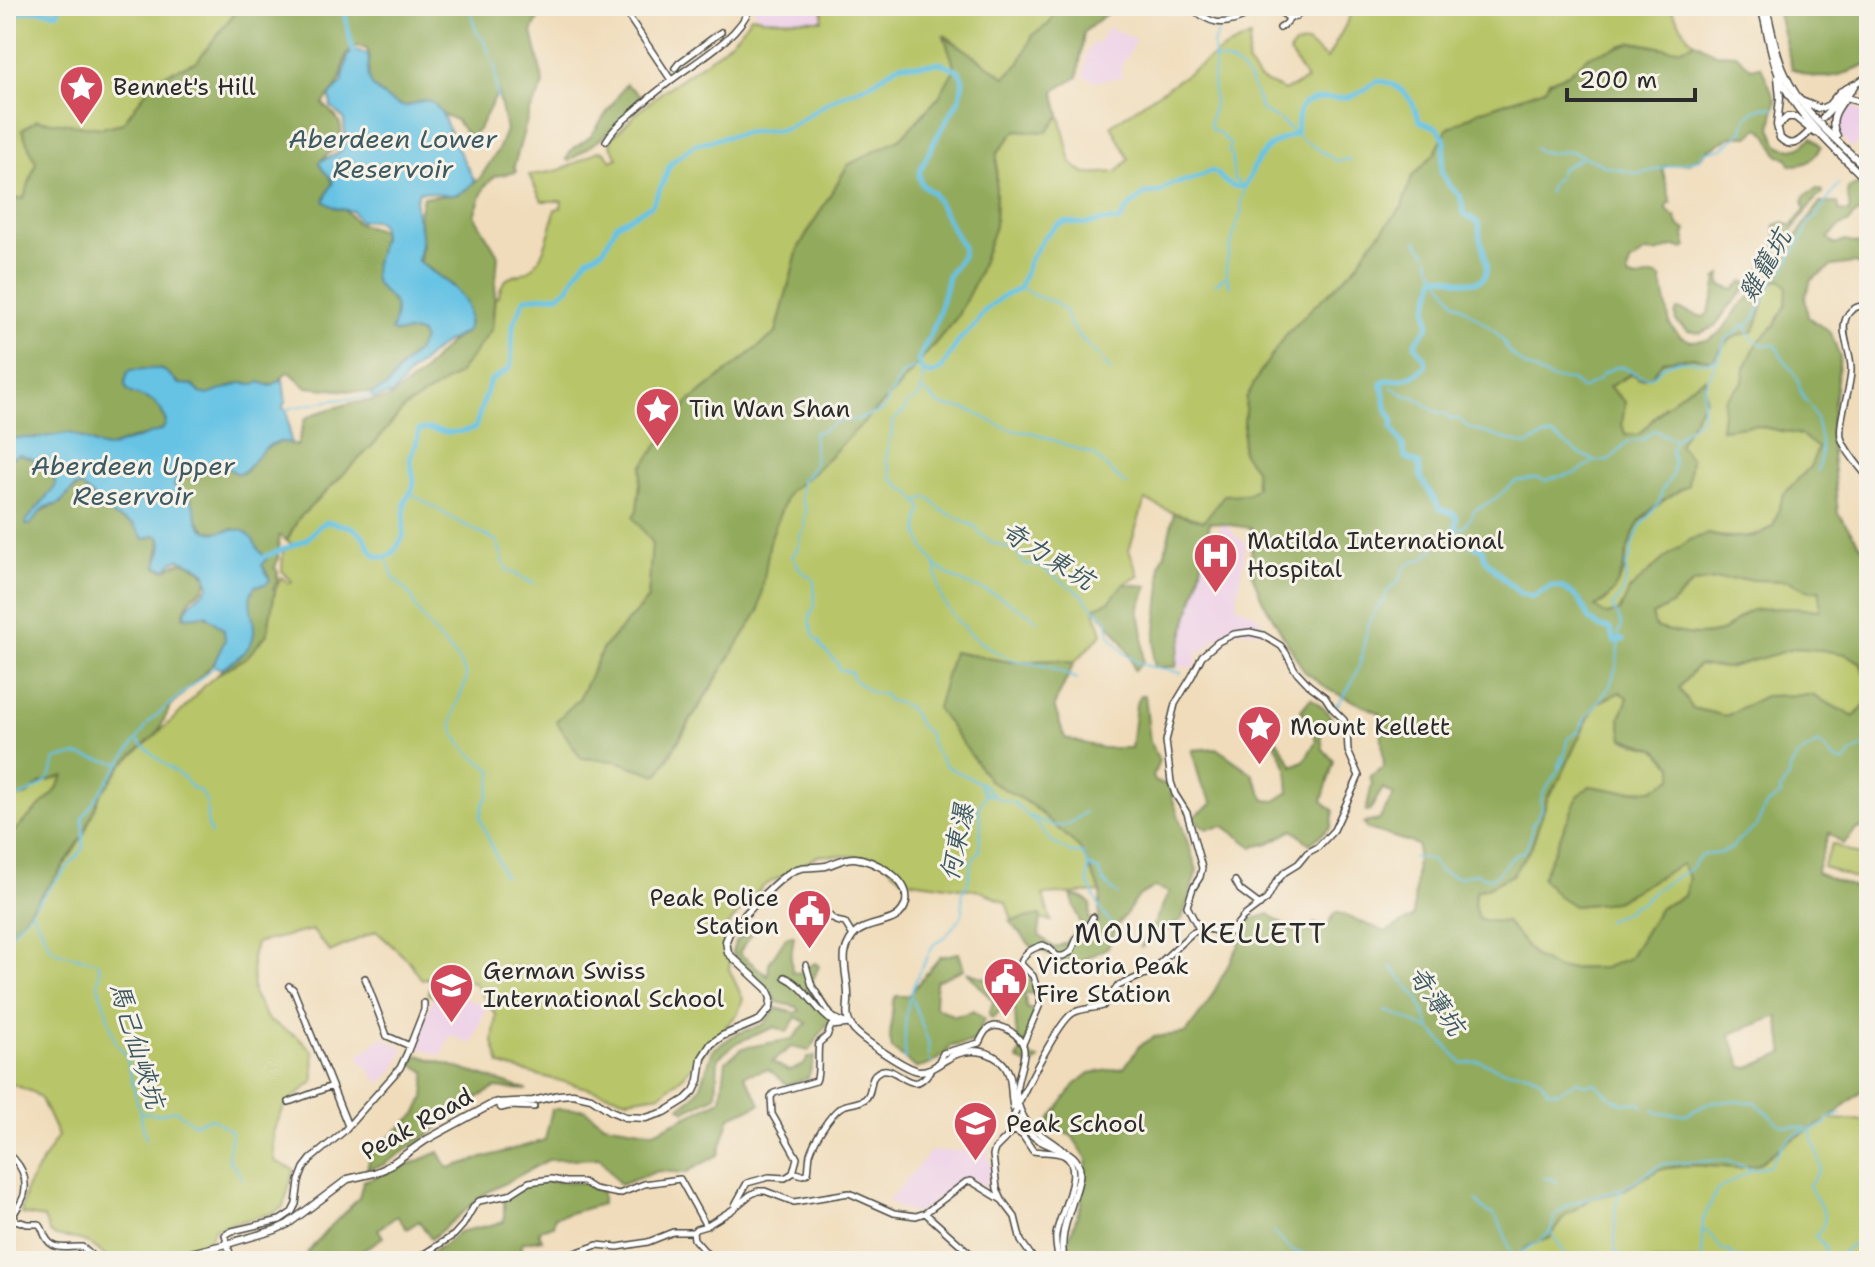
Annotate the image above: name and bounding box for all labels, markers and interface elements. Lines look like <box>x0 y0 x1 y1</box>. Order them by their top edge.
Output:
scale bar <box>1567 52 1695 102</box>
place icon: Bennet's Hill <box>58 63 106 126</box>
text: 200 m <box>1579 64 1657 96</box>
place label: Bennet's Hill <box>113 71 256 103</box>
water label: Aberdeen Lower Reservoir <box>289 121 498 186</box>
water label: 雞籠坑 <box>1729 220 1800 308</box>
place icon: Tin Wan Shan <box>634 385 682 448</box>
place label: Tin Wan Shan <box>689 393 850 425</box>
water label: Aberdeen Upper Reservoir <box>31 448 236 513</box>
water label: 奇力東坑 <box>995 513 1104 599</box>
place label: Matilda International Hospital <box>1247 525 1505 585</box>
hospital icon: Matilda International Hospital <box>1192 531 1240 594</box>
place icon: Mount Kellett <box>1235 703 1283 766</box>
place label: Mount Kellett <box>1290 711 1450 743</box>
water label: 何東瀑 <box>931 799 981 884</box>
place label: Peak Police Station <box>649 882 779 942</box>
public building icon: Peak Police Station <box>786 888 834 951</box>
district label: MOUNT KELLETT <box>1074 914 1328 952</box>
place label: Victoria Peak Fire Station <box>1036 950 1189 1010</box>
place label: German Swiss International School <box>483 955 725 1015</box>
public building icon: Victoria Peak Fire Station <box>981 956 1029 1019</box>
water label: 奇薄坑 <box>1400 958 1475 1044</box>
school or university icon: German Swiss International School <box>428 961 476 1024</box>
water label: 馬己仙峽坑 <box>102 978 175 1115</box>
street label: Peak Road <box>355 1080 479 1168</box>
school or university icon: Peak School <box>951 1100 999 1163</box>
place label: Peak School <box>1006 1108 1145 1140</box>

